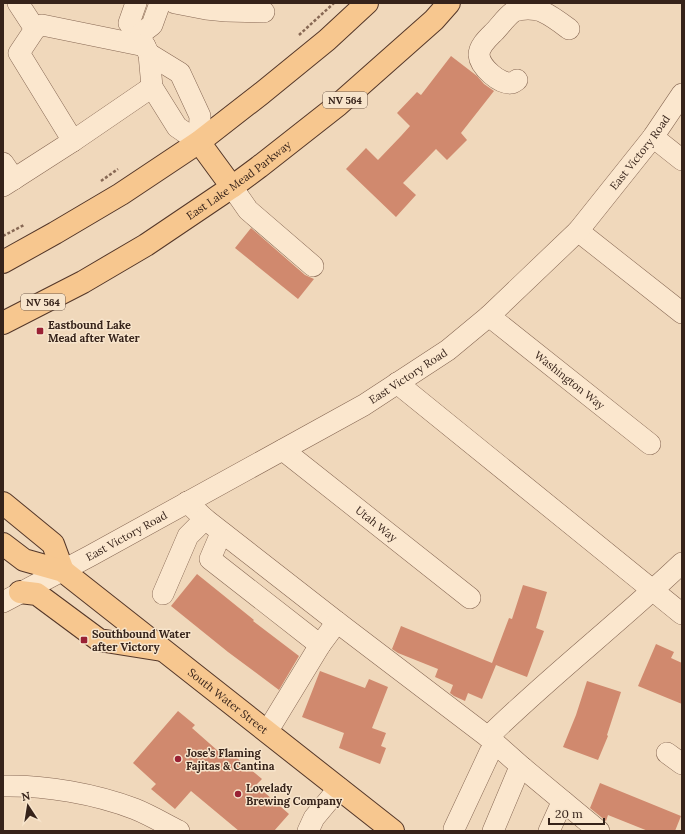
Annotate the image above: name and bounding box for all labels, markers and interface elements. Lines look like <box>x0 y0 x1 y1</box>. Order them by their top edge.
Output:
road number: NV 564 <box>323 92 367 108</box>
street label: East Victory Road <box>607 112 673 193</box>
street label: East Lake Mead Parkway <box>184 137 294 223</box>
road number: NV 564 <box>21 294 65 310</box>
place label: Eastbound Lake Mead after Water <box>48 318 141 345</box>
marker: Eastbound Lake Mead after Water <box>35 326 45 336</box>
street label: East Victory Road <box>366 345 450 407</box>
street label: Washington Way <box>532 348 608 412</box>
street label: Utah Way <box>353 503 400 545</box>
street label: East Victory Road <box>83 508 170 564</box>
place label: Southbound Water after Victory <box>92 627 191 654</box>
marker: Southbound Water after Victory <box>79 635 89 645</box>
street label: South Water Street <box>185 665 272 737</box>
place label: Jose’s Flaming Fajitas & Cantina <box>186 746 275 773</box>
marker: Jose’s Flaming Fajitas & Cantina <box>173 754 183 764</box>
place label: Lovelady Brewing Company <box>246 781 343 808</box>
north arrow <box>8 786 48 826</box>
text: N <box>20 788 32 804</box>
marker: Lovelady Brewing Company <box>233 789 243 799</box>
scale bar <box>549 800 604 826</box>
text: 20 m <box>555 806 583 821</box>

